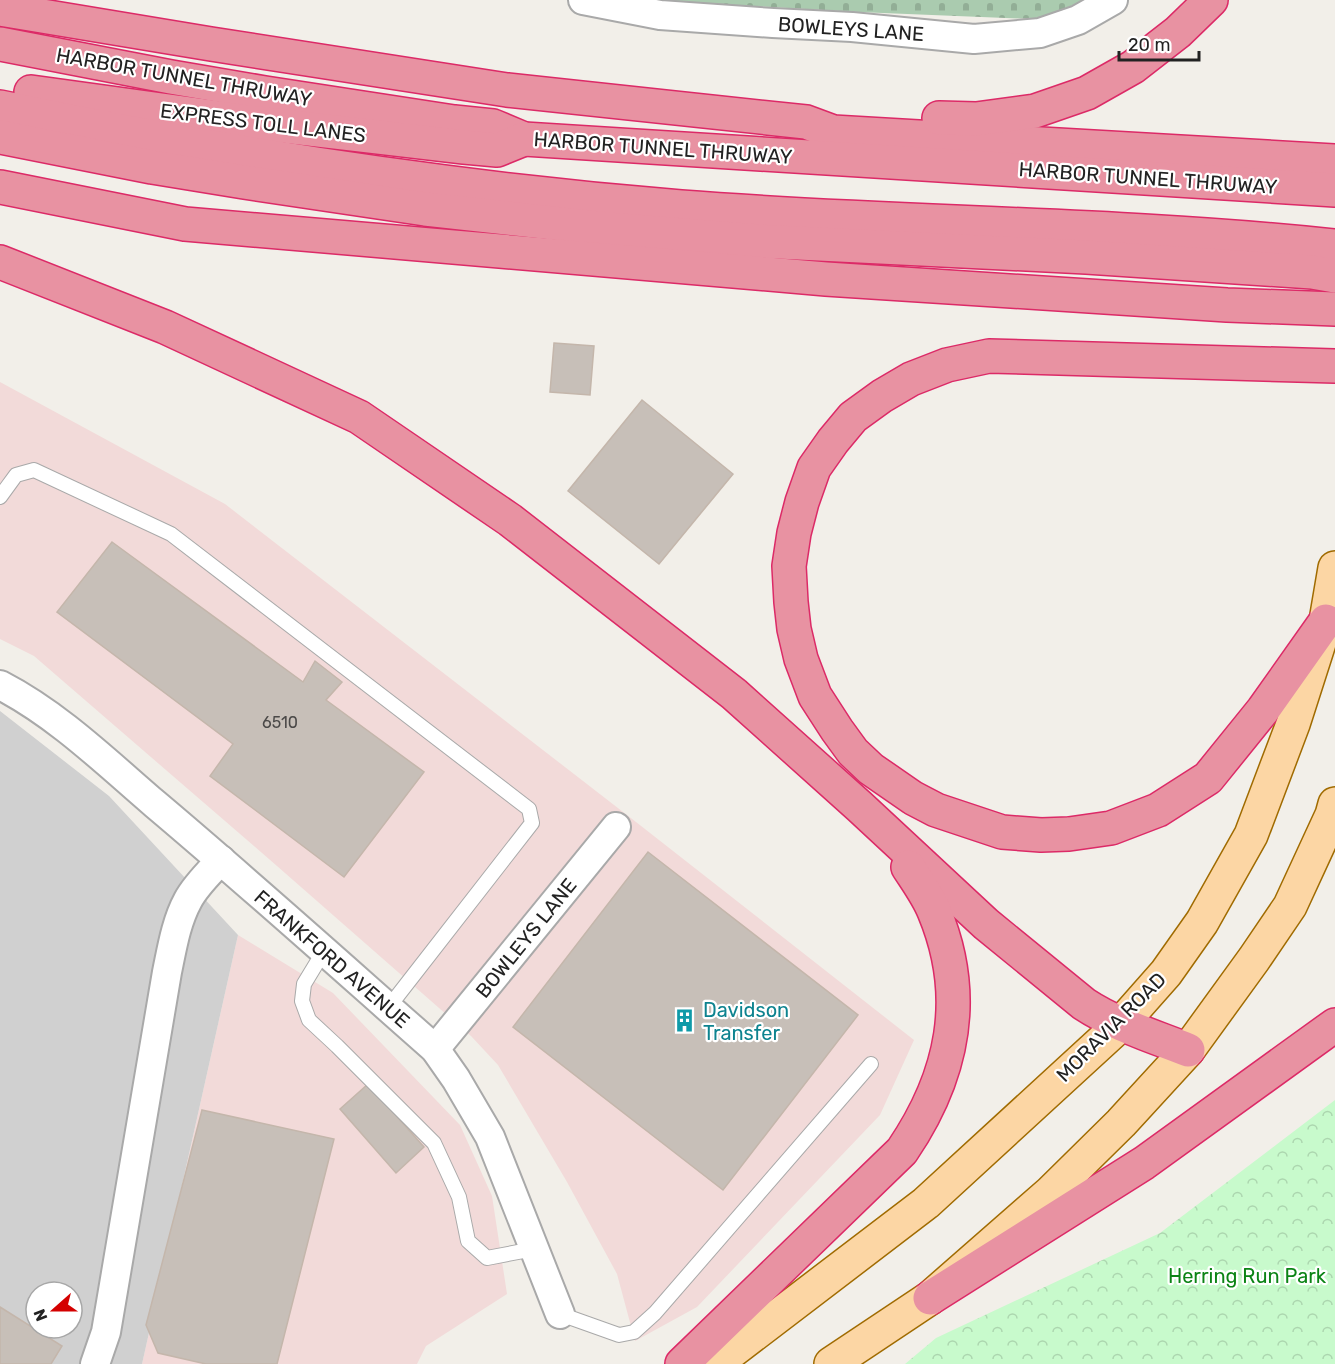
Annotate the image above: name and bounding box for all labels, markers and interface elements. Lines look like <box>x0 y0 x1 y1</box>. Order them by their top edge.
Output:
street label: BOWLEYS LANE <box>777 12 925 46</box>
scale bar <box>1119 24 1198 62</box>
text: 20 m <box>1128 34 1170 56</box>
street label: HARBOR TUNNEL THRUWAY <box>54 43 314 111</box>
street label: EXPRESS TOLL LANES <box>159 98 367 148</box>
street label: HARBOR TUNNEL THRUWAY <box>533 127 793 169</box>
street label: HARBOR TUNNEL THRUWAY <box>1018 157 1278 199</box>
house number: 6510 <box>262 713 298 732</box>
street label: BOWLEYS LANE <box>471 873 581 1003</box>
street label: FRANKFORD AVENUE <box>249 885 415 1033</box>
street label: MORAVIA ROAD <box>1051 967 1171 1087</box>
place label: Davidson Transfer <box>703 998 789 1045</box>
building icon: Davidson Transfer <box>672 1008 698 1034</box>
park label: Herring Run Park <box>1168 1264 1327 1288</box>
north arrow <box>24 1280 84 1340</box>
text: N <box>30 1306 51 1324</box>

